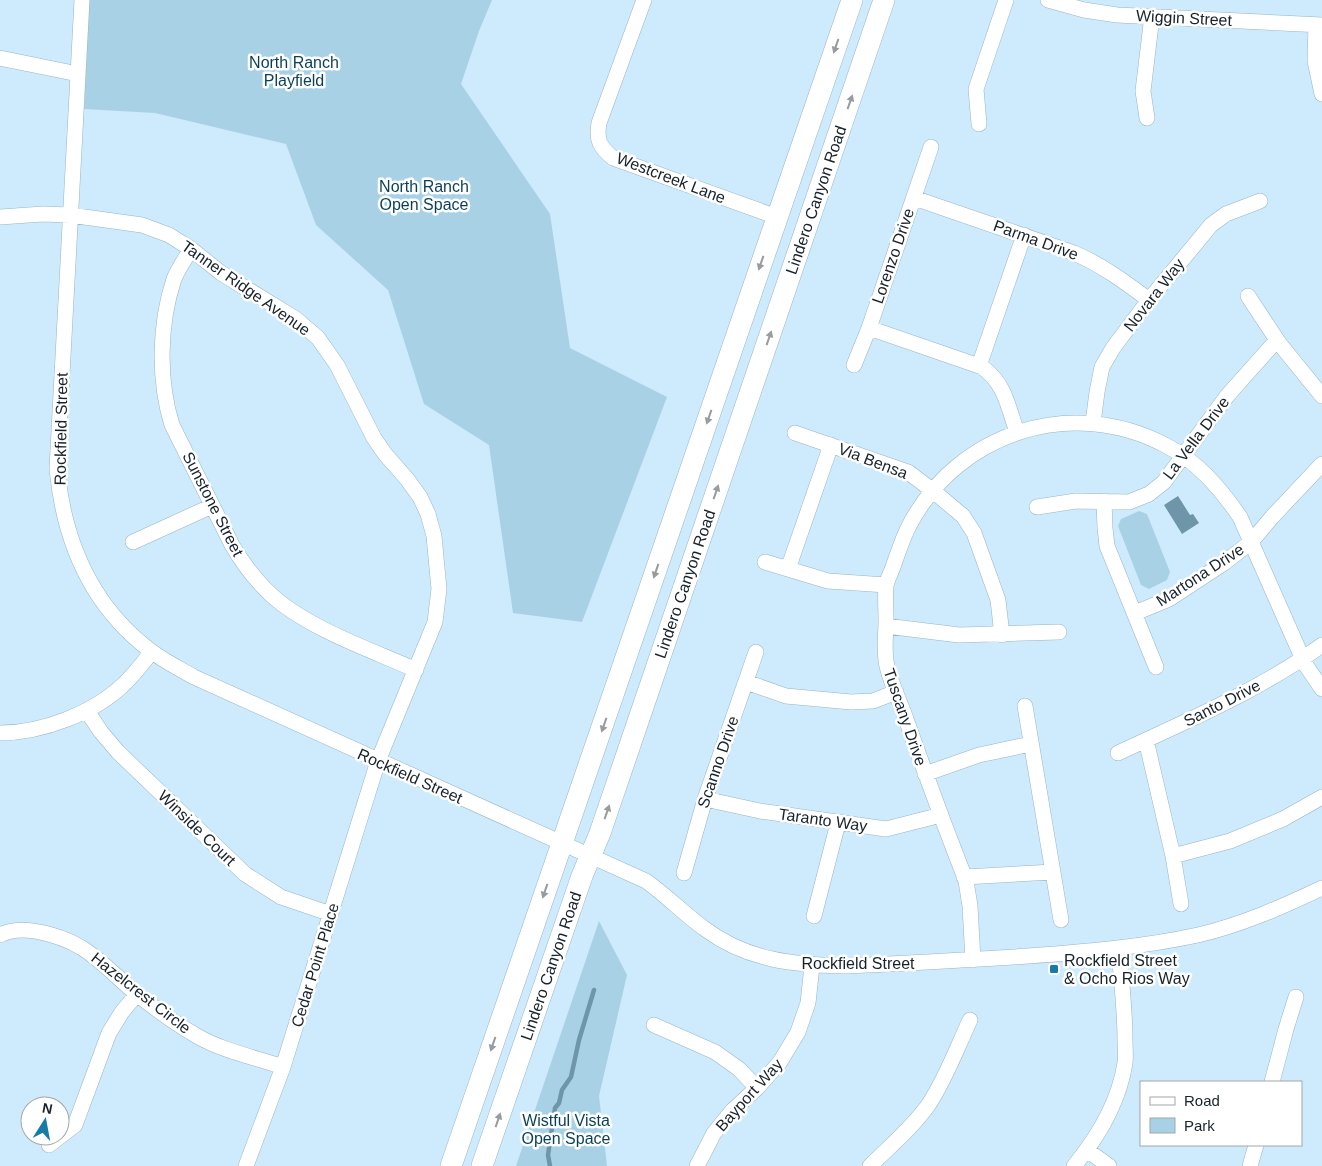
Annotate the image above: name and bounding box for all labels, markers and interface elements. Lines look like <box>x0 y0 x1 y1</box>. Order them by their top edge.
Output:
street label: Wiggin Street <box>1136 7 1233 29</box>
one-way arrow <box>832 39 840 54</box>
park label: North Ranch Playfield <box>249 54 339 89</box>
one-way arrow <box>846 94 854 109</box>
street label: Lindero Canyon Road <box>783 124 849 276</box>
street label: Westcreek Lane <box>614 149 728 207</box>
park label: North Ranch Open Space <box>379 178 469 213</box>
street label: Lorenzo Drive <box>869 206 917 306</box>
street label: Parma Drive <box>991 217 1081 263</box>
street label: Tanner Ridge Avenue <box>179 237 314 339</box>
street label: Novara Way <box>1120 255 1188 335</box>
one-way arrow <box>757 256 765 271</box>
one-way arrow <box>766 331 773 346</box>
street label: Rockfield Street <box>52 372 70 486</box>
street label: La Vella Drive <box>1160 393 1233 483</box>
one-way arrow <box>705 410 713 425</box>
street label: Via Bensa <box>836 440 910 482</box>
street label: Sunstone Street <box>179 449 247 559</box>
one-way arrow <box>712 484 720 499</box>
street label: Lindero Canyon Road <box>652 508 718 660</box>
street label: Martona Drive <box>1153 540 1247 609</box>
one-way arrow <box>652 564 660 579</box>
street label: Tuscany Drive <box>880 666 930 768</box>
street label: Santo Drive <box>1181 676 1263 730</box>
street label: Scanno Drive <box>694 714 742 810</box>
one-way arrow <box>600 717 607 732</box>
street label: Rockfield Street <box>355 745 466 807</box>
street label: Winside Court <box>155 787 239 869</box>
one-way arrow <box>604 804 611 819</box>
street label: Taranto Way <box>778 805 868 835</box>
one-way arrow <box>541 883 549 898</box>
street label: Lindero Canyon Road <box>518 890 584 1042</box>
street label: Cedar Point Place <box>288 901 342 1029</box>
street label: Hazelcrest Circle <box>88 949 194 1037</box>
place label: Rockfield Street & Ocho Rios Way <box>1064 952 1190 987</box>
street label: Rockfield Street <box>802 955 915 972</box>
marker: Rockfield Street & Ocho Rios Way <box>1048 963 1060 975</box>
one-way arrow <box>489 1037 496 1052</box>
street label: Bayport Way <box>712 1055 786 1135</box>
legend <box>1140 1081 1302 1146</box>
text: Road <box>1184 1092 1220 1109</box>
north arrow <box>20 1096 70 1146</box>
text: N <box>41 1099 54 1117</box>
one-way arrow <box>494 1112 502 1127</box>
park label: Wistful Vista Open Space <box>522 1112 611 1147</box>
text: Park <box>1184 1117 1215 1134</box>

